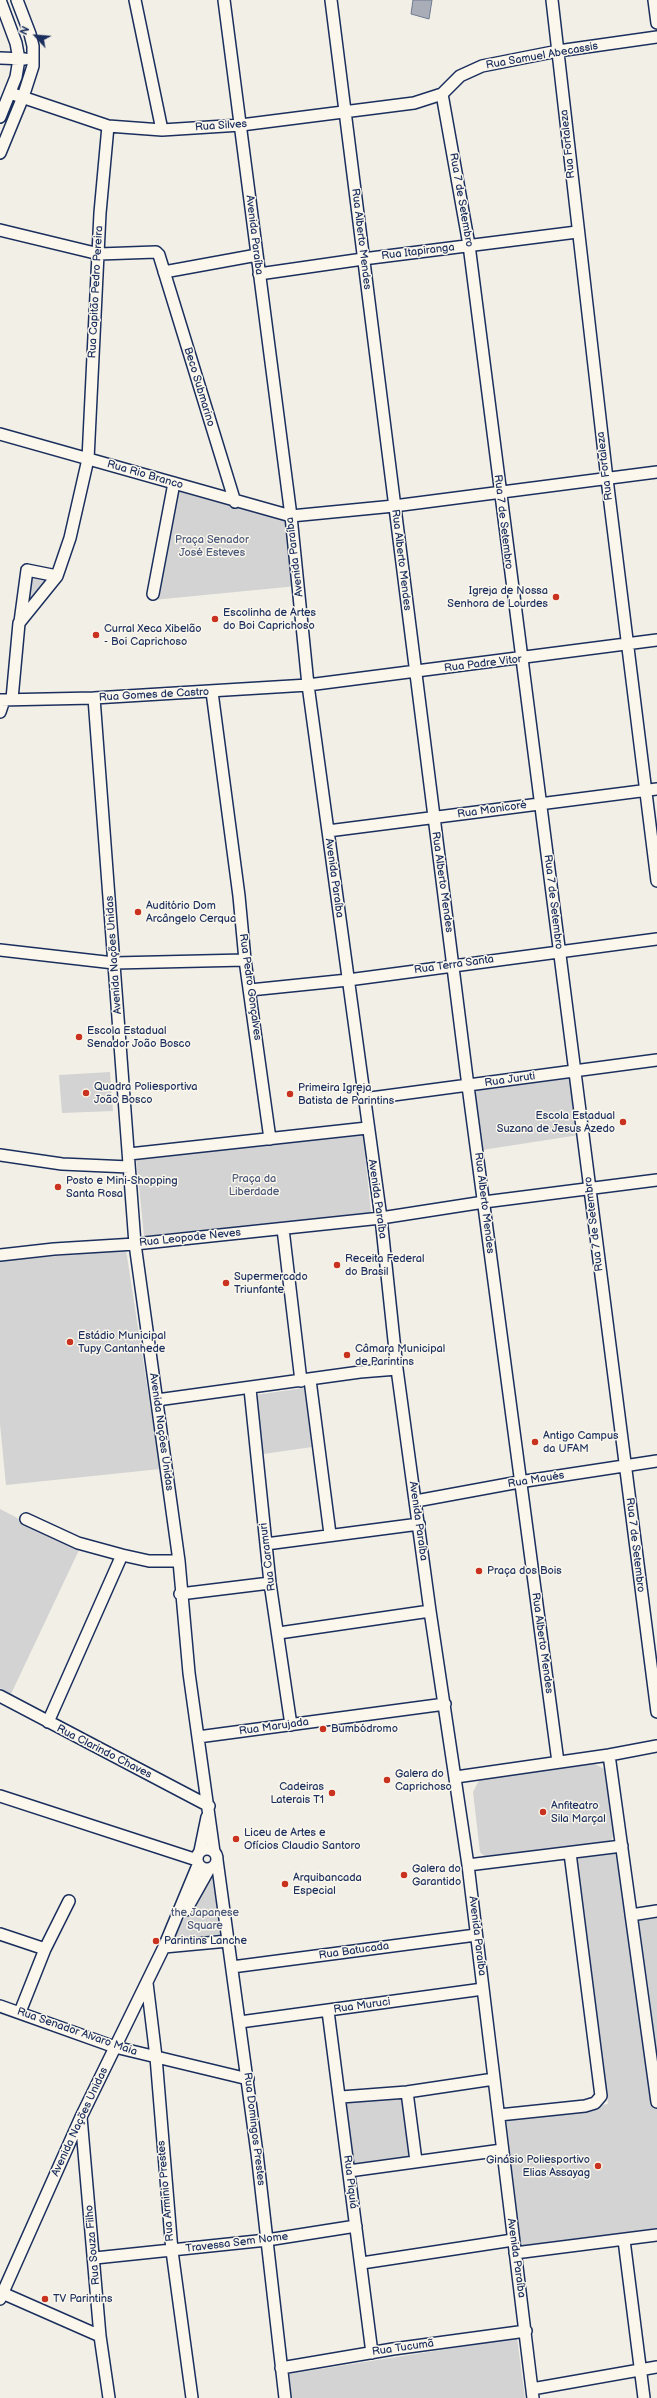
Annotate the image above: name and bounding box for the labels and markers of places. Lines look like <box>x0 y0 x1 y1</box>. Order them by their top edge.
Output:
place label: Igreja de Nossa Senhora de Lourdes <box>447 584 548 610</box>
marker: Igreja de Nossa Senhora de Lourdes <box>551 592 561 602</box>
place label: Escolinha de Artes do Boi Caprichoso <box>223 606 316 632</box>
marker: Escolinha de Artes do Boi Caprichoso <box>210 614 220 624</box>
place label: Curral Xeca Xibelão - Boi Caprichoso <box>104 622 201 648</box>
marker: Curral Xeca Xibelão - Boi Caprichoso <box>91 630 101 640</box>
place label: Auditório Dom Arcângelo Cerqua <box>146 899 236 925</box>
marker: Auditório Dom Arcângelo Cerqua <box>133 907 143 917</box>
place label: Escola Estadual Senador João Bosco <box>87 1024 191 1050</box>
marker: Escola Estadual Senador João Bosco <box>74 1032 84 1042</box>
place label: Quadra Poliesportiva João Bosco <box>94 1080 198 1106</box>
place label: Primeira Igreja Batista de Parintins <box>298 1081 394 1107</box>
marker: Quadra Poliesportiva João Bosco <box>81 1088 91 1098</box>
marker: Primeira Igreja Batista de Parintins <box>285 1089 295 1099</box>
place label: Escola Estadual Suzana de Jesus Azedo <box>497 1109 615 1135</box>
marker: Escola Estadual Suzana de Jesus Azedo <box>618 1117 628 1127</box>
place label: Posto e Mini-Shopping Santa Rosa <box>66 1174 178 1200</box>
marker: Posto e Mini-Shopping Santa Rosa <box>53 1182 63 1192</box>
place label: Receita Federal do Brasil <box>345 1252 425 1278</box>
marker: Receita Federal do Brasil <box>332 1260 342 1270</box>
place label: Supermercado Triunfante <box>234 1270 308 1296</box>
marker: Supermercado Triunfante <box>221 1278 231 1288</box>
place label: Estádio Municipal Tupy Cantanhede <box>78 1329 166 1355</box>
marker: Estádio Municipal Tupy Cantanhede <box>65 1337 75 1347</box>
place label: Câmara Municipal de Parintins <box>355 1342 445 1368</box>
marker: Câmara Municipal de Parintins <box>342 1350 352 1360</box>
place label: Antigo Campus da UFAM <box>543 1429 618 1455</box>
marker: Antigo Campus da UFAM <box>530 1437 540 1447</box>
place label: Praça dos Bois <box>487 1564 562 1578</box>
marker: Praça dos Bois <box>474 1566 484 1576</box>
place label: Bumbódromo <box>331 1722 398 1736</box>
marker: Bumbódromo <box>318 1724 328 1734</box>
place label: Galera do Caprichoso <box>395 1767 452 1793</box>
marker: Galera do Caprichoso <box>382 1775 392 1785</box>
place label: Cadeiras Laterais T1 <box>270 1780 324 1806</box>
marker: Cadeiras Laterais T1 <box>327 1788 337 1798</box>
place label: Anfiteatro Sila Marçal <box>551 1799 606 1825</box>
marker: Anfiteatro Sila Marçal <box>538 1807 548 1817</box>
place label: Liceu de Artes e Ofícios Claudio Santoro <box>244 1826 361 1852</box>
marker: Liceu de Artes e Ofícios Claudio Santoro <box>231 1834 241 1844</box>
place label: Galera do Garantido <box>412 1862 461 1888</box>
marker: Galera do Garantido <box>399 1870 409 1880</box>
place label: Arquibancada Especial <box>293 1871 362 1897</box>
marker: Arquibancada Especial <box>280 1879 290 1889</box>
place label: Parintins Lanche <box>164 1934 247 1948</box>
marker: Parintins Lanche <box>151 1936 161 1946</box>
place label: Ginásio Poliesportivo Elias Assayag <box>486 2153 590 2179</box>
marker: Ginásio Poliesportivo Elias Assayag <box>593 2161 603 2171</box>
place label: TV Parintins <box>53 2292 112 2306</box>
marker: TV Parintins <box>40 2294 50 2304</box>

